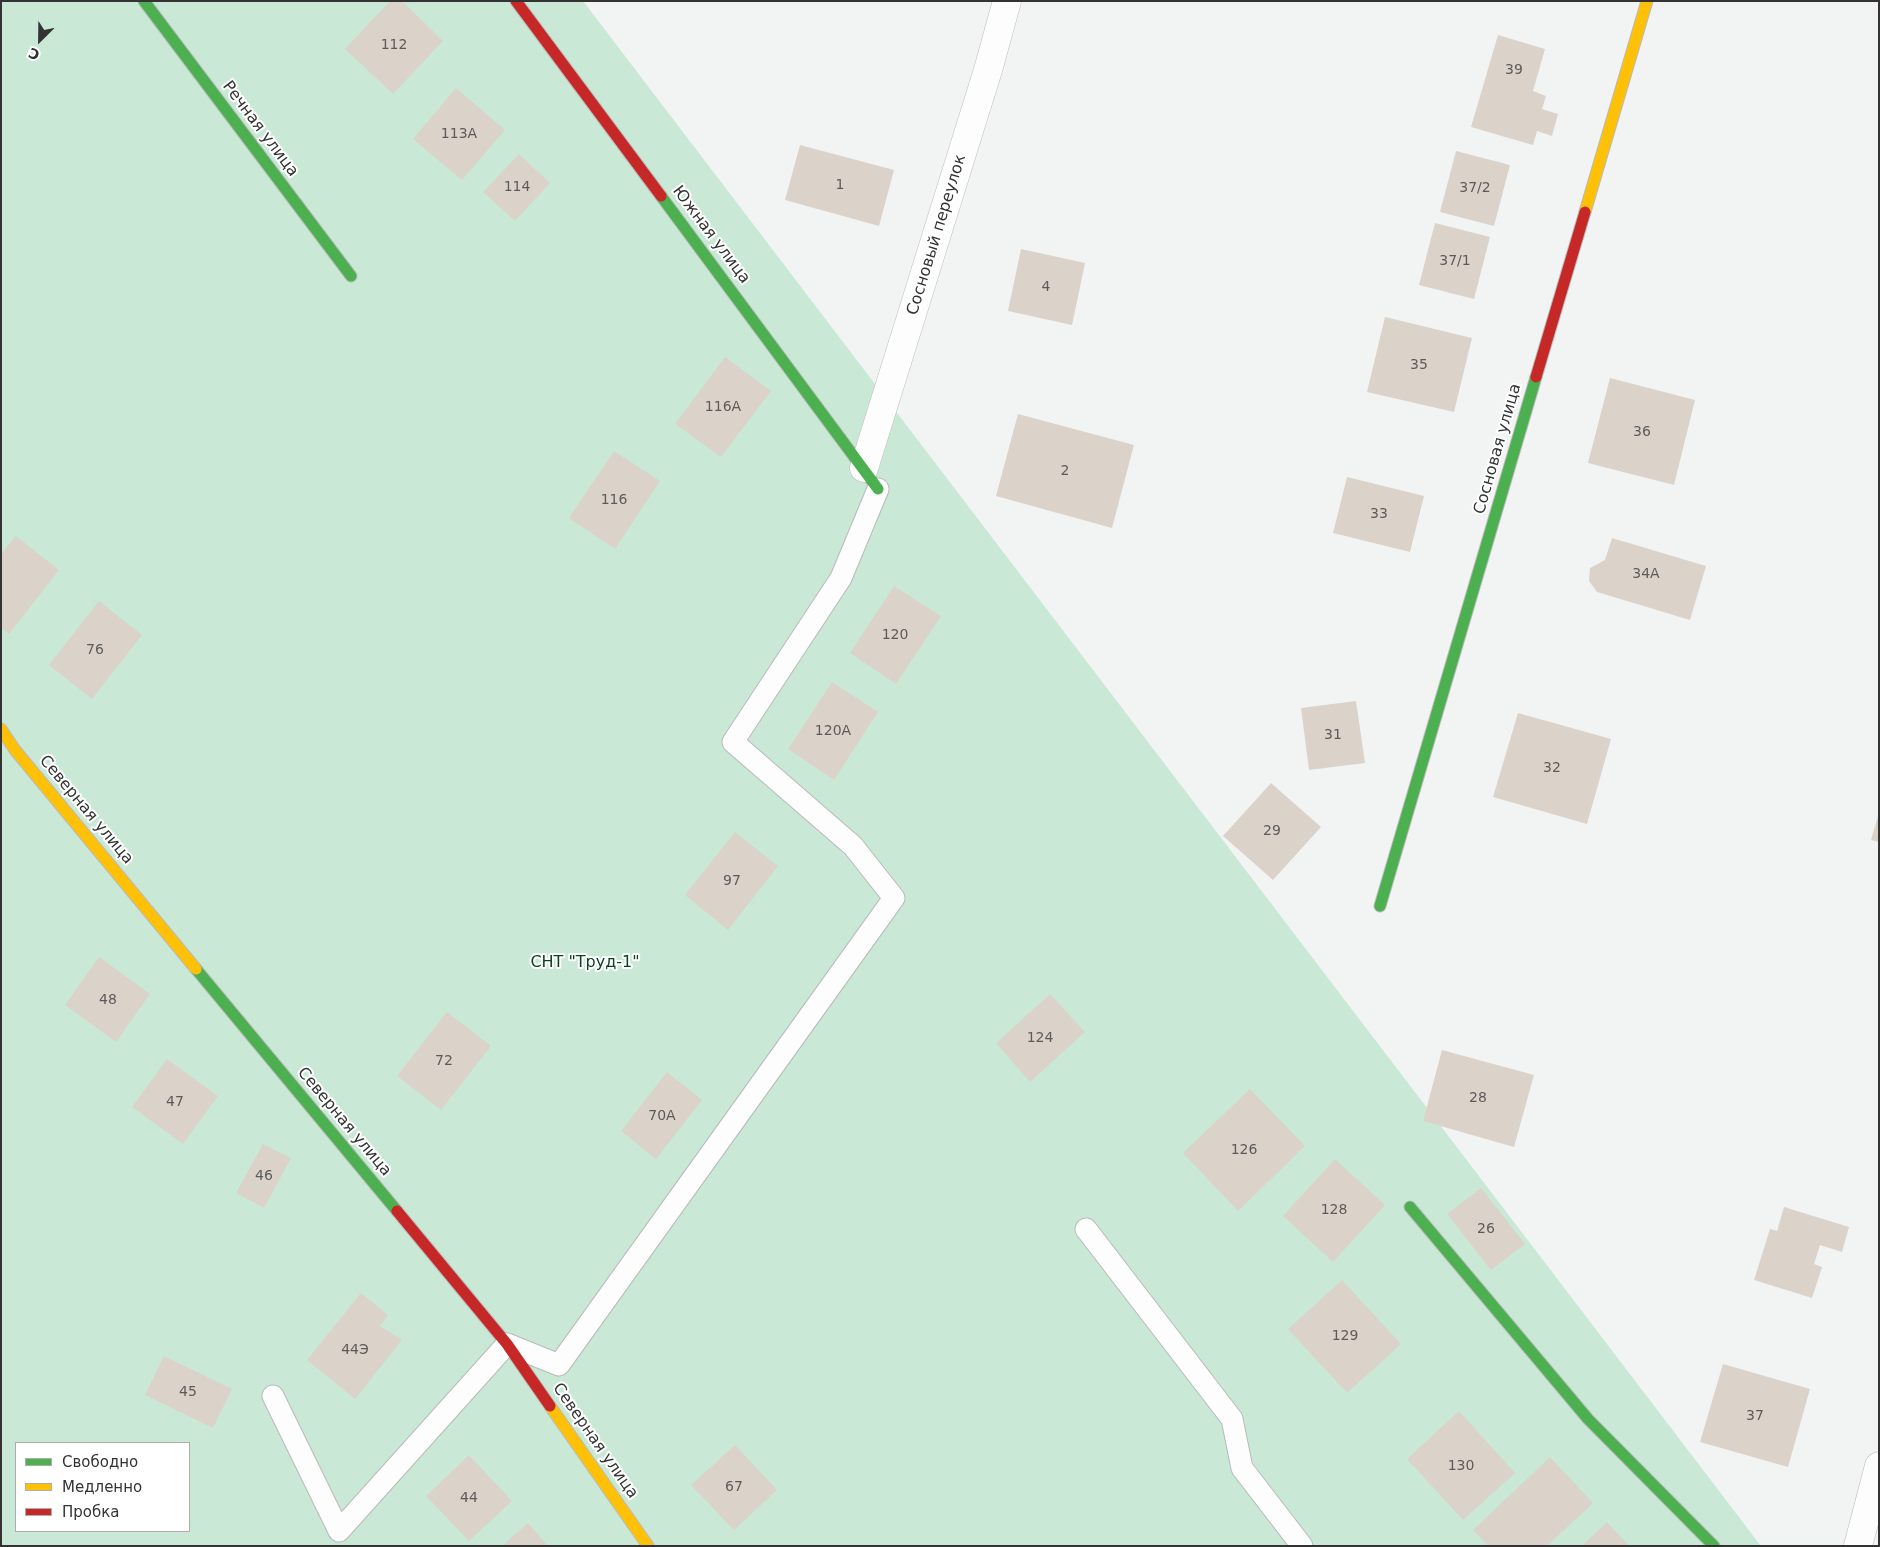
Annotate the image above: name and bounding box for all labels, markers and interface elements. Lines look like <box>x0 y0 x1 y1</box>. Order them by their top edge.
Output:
north arrow <box>15 15 65 65</box>
house number: 112 <box>381 37 407 53</box>
text: С <box>26 44 42 63</box>
house number: 39 <box>1505 62 1523 78</box>
street label: Речная улица <box>218 77 302 181</box>
house number: 113А <box>441 126 477 142</box>
street label: Сосновый переулок <box>903 152 971 318</box>
house number: 1 <box>836 177 844 193</box>
house number: 114 <box>504 179 530 195</box>
house number: 37/2 <box>1459 180 1491 196</box>
street label: Южная улица <box>668 182 754 288</box>
house number: 37/1 <box>1439 253 1471 269</box>
house number: 4 <box>1042 279 1050 295</box>
house number: 35 <box>1410 357 1428 373</box>
street label: Сосновая улица <box>1470 382 1526 516</box>
house number: 116А <box>705 399 741 415</box>
house number: 36 <box>1633 424 1651 440</box>
house number: 2 <box>1061 463 1069 479</box>
house number: 116 <box>601 492 627 508</box>
house number: 33 <box>1370 506 1388 522</box>
house number: 34А <box>1632 566 1660 582</box>
house number: 120 <box>882 627 908 643</box>
house number: 76 <box>86 642 104 658</box>
house number: 120А <box>815 723 851 739</box>
house number: 31 <box>1324 727 1342 743</box>
street label: Северная улица <box>35 752 137 868</box>
house number: 32 <box>1543 760 1561 776</box>
house number: 29 <box>1263 823 1281 839</box>
house number: 97 <box>723 873 741 889</box>
park label: СНТ "Труд-1" <box>530 953 640 973</box>
house number: 48 <box>99 992 117 1008</box>
house number: 124 <box>1027 1030 1053 1046</box>
house number: 72 <box>435 1053 453 1069</box>
street label: Северная улица <box>293 1064 395 1180</box>
house number: 28 <box>1469 1090 1487 1106</box>
house number: 47 <box>166 1094 184 1110</box>
house number: 70А <box>648 1108 676 1124</box>
house number: 126 <box>1231 1142 1257 1158</box>
house number: 46 <box>255 1168 273 1184</box>
house number: 128 <box>1321 1202 1347 1218</box>
house number: 26 <box>1477 1221 1495 1237</box>
house number: 129 <box>1332 1328 1358 1344</box>
house number: 44Э <box>341 1342 369 1358</box>
street label: Северная улица <box>548 1380 642 1502</box>
house number: 45 <box>179 1384 197 1400</box>
house number: 37 <box>1746 1408 1764 1424</box>
legend <box>15 1442 190 1532</box>
text: Свободно <box>62 1453 138 1471</box>
house number: 130 <box>1448 1458 1474 1474</box>
text: Медленно <box>62 1478 142 1496</box>
house number: 67 <box>725 1479 743 1495</box>
house number: 44 <box>460 1490 478 1506</box>
text: Пробка <box>62 1503 119 1521</box>

